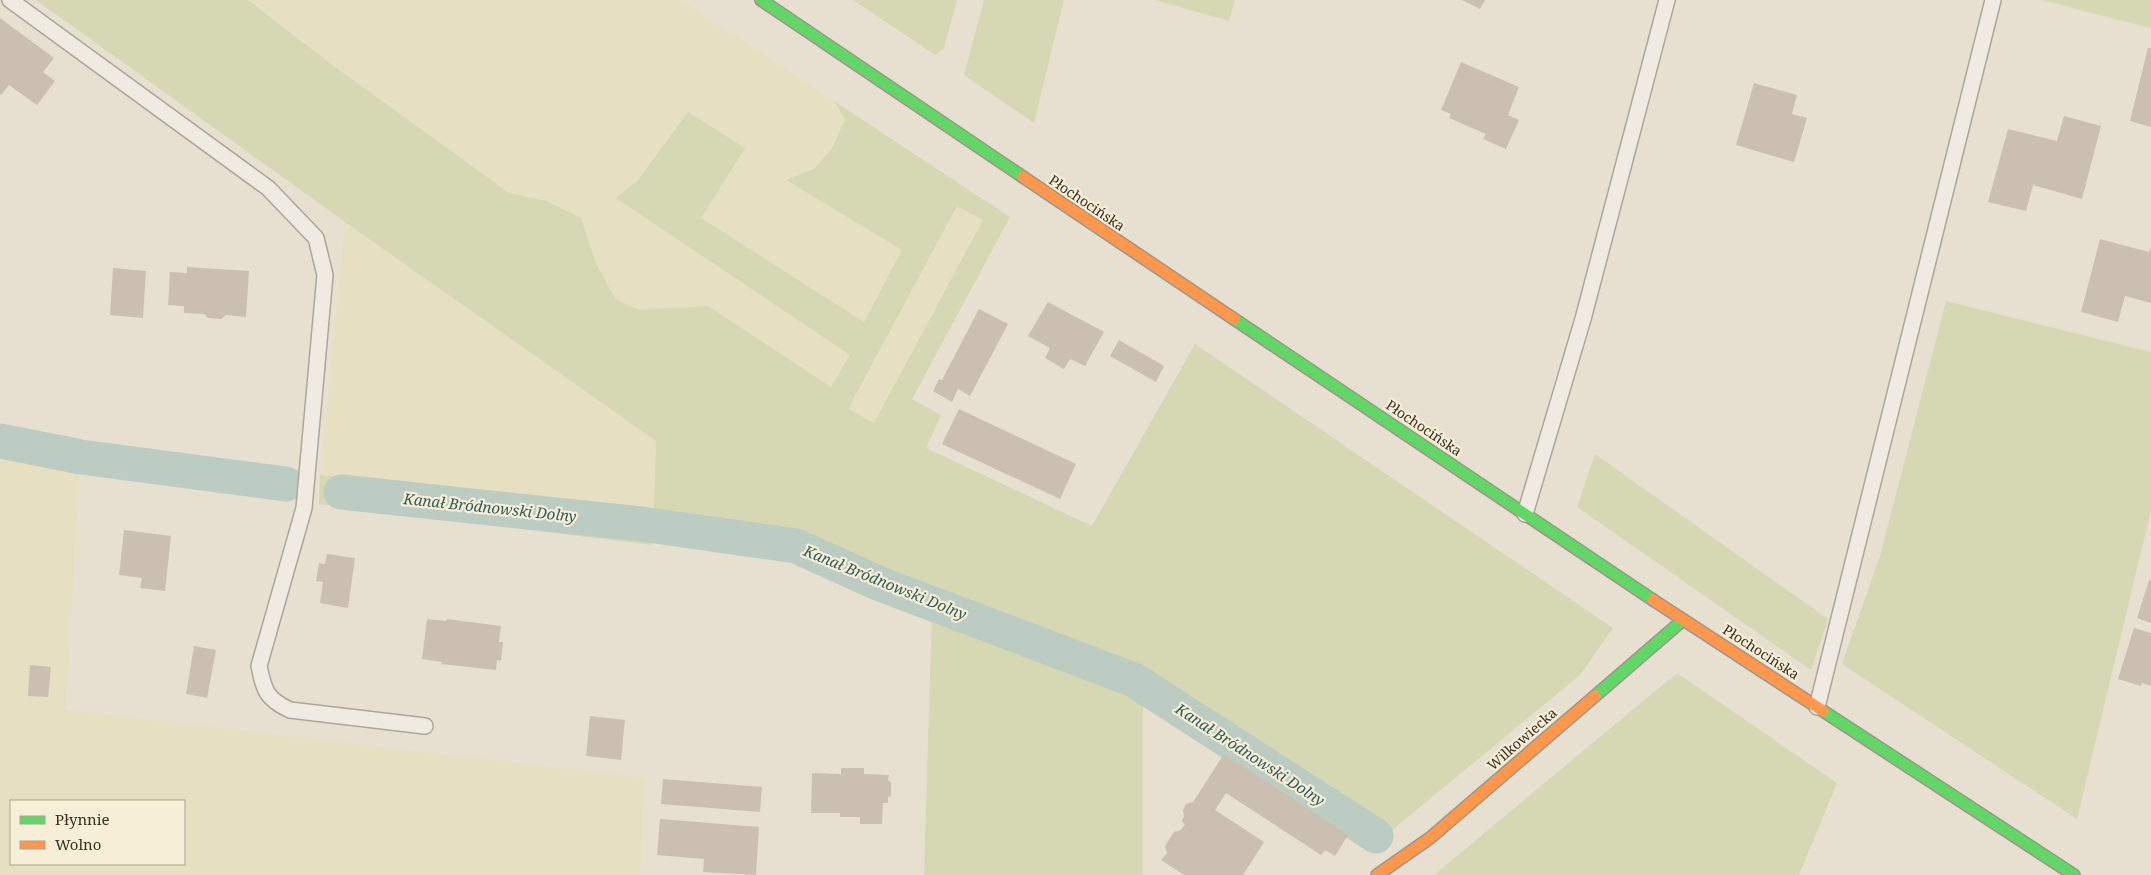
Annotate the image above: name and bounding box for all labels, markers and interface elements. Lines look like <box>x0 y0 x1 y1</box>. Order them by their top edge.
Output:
street label: Płochocińska <box>1046 170 1129 235</box>
street label: Płochocińska <box>1383 395 1466 460</box>
water label: Kanał Bródnowski Dolny <box>402 488 578 526</box>
water label: Kanał Bródnowski Dolny <box>800 540 970 624</box>
street label: Płochocińska <box>1719 620 1803 683</box>
water label: Kanał Bródnowski Dolny <box>1171 698 1329 810</box>
street label: Wilkowiecka <box>1483 703 1561 774</box>
legend <box>10 800 185 865</box>
text: Płynnie <box>55 809 110 829</box>
text: Wolno <box>55 834 101 854</box>

